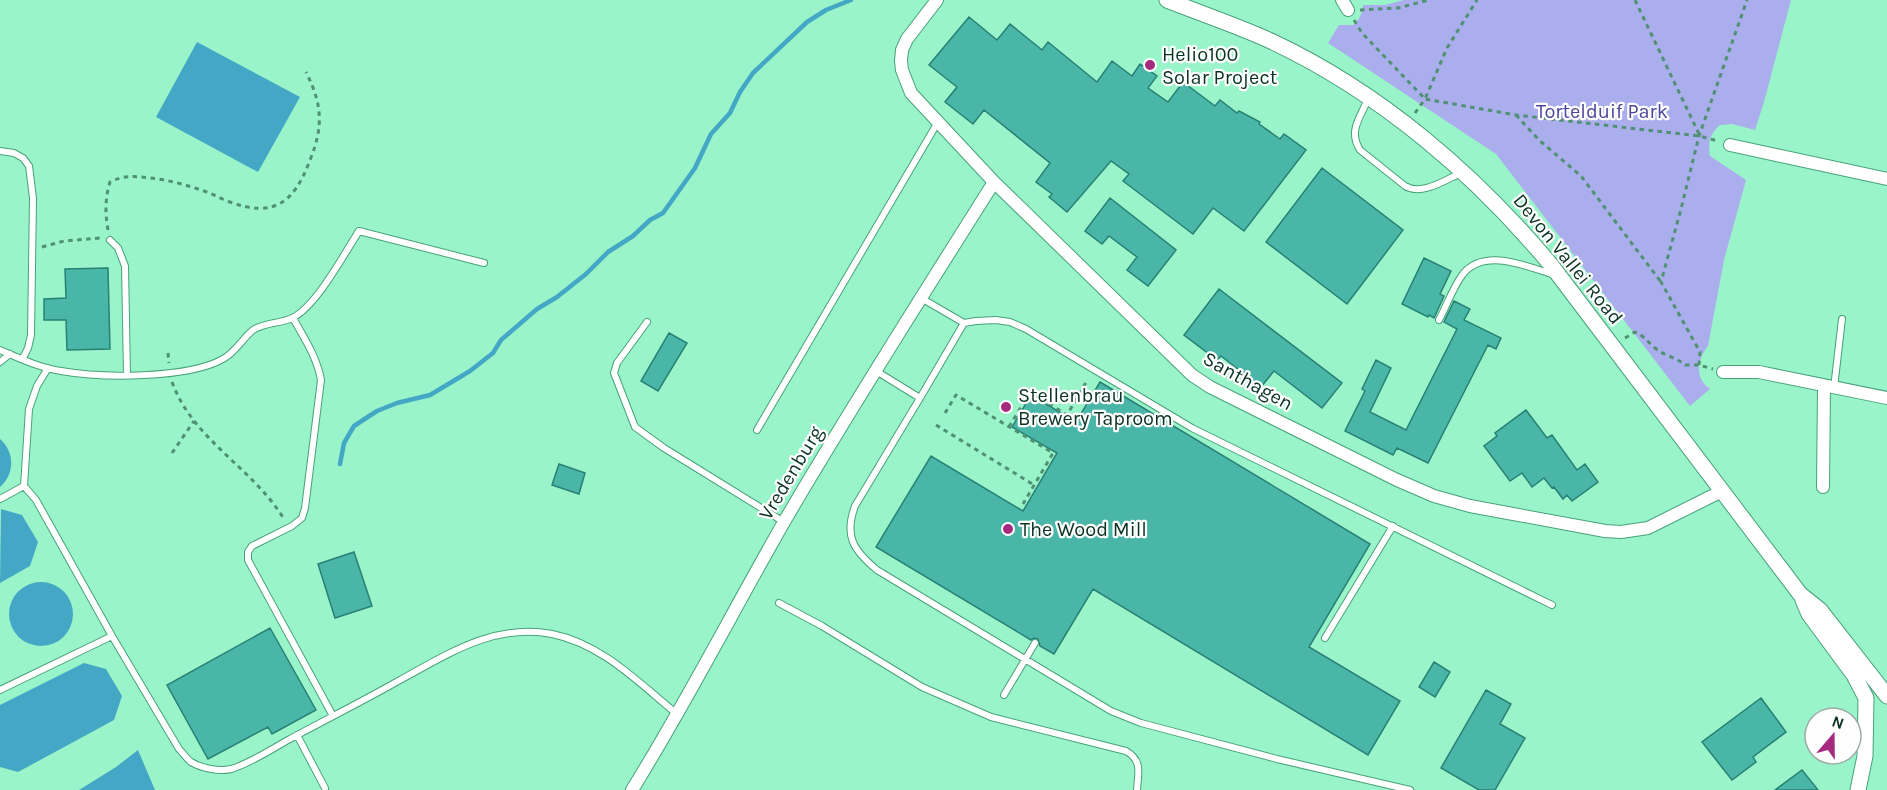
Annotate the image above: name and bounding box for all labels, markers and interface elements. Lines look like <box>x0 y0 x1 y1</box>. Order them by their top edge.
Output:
place label: Helio100 Solar Project <box>1162 43 1278 89</box>
marker: Helio100 Solar Project <box>1143 58 1157 72</box>
park label: Tortelduif Park <box>1536 100 1668 123</box>
street label: Devon Vallei Road <box>1508 189 1628 329</box>
street label: Santhagen <box>1199 347 1297 415</box>
place label: Stellenbrau Brewery Taproom <box>1018 384 1173 430</box>
marker: Stellenbrau Brewery Taproom <box>999 400 1013 414</box>
street label: Vredenburg <box>754 422 828 524</box>
place label: The Wood Mill <box>1020 518 1147 541</box>
marker: The Wood Mill <box>1001 522 1015 536</box>
north arrow <box>1803 706 1863 766</box>
text: N <box>1829 711 1847 733</box>

